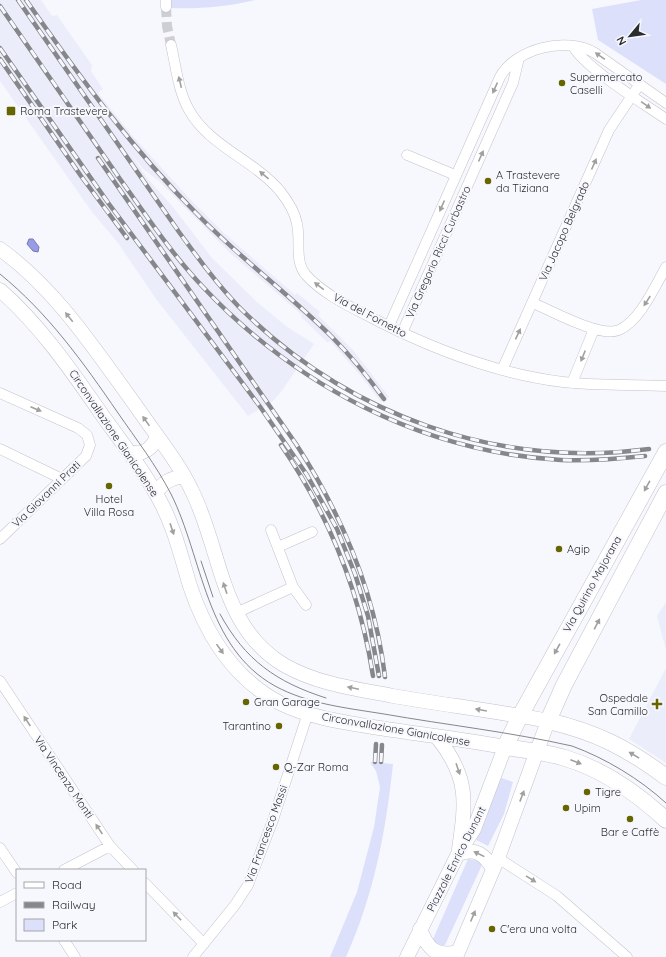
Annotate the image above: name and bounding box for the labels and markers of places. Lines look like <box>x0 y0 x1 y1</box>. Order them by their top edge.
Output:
place label: Supermercato Caselli <box>570 70 643 97</box>
marker: Supermercato Caselli <box>557 78 567 88</box>
place label: Roma Trastevere <box>20 104 108 118</box>
marker: Roma Trastevere <box>5 105 17 117</box>
place label: A Trastevere da Tiziana <box>496 168 560 195</box>
marker: A Trastevere da Tiziana <box>483 176 493 186</box>
marker: Hotel Villa Rosa <box>104 481 114 491</box>
place label: Hotel Villa Rosa <box>84 492 134 519</box>
place label: Agip <box>567 542 590 556</box>
marker: Agip <box>554 544 564 554</box>
place label: Ospedale San Camillo <box>588 691 648 718</box>
place label: Gran Garage <box>254 695 320 709</box>
marker: Gran Garage <box>241 697 251 707</box>
marker: Ospedale San Camillo <box>651 698 663 710</box>
place label: Tarantino <box>223 719 271 733</box>
marker: Tarantino <box>274 721 284 731</box>
place label: Q-Zar Roma <box>284 760 348 774</box>
marker: Q-Zar Roma <box>271 762 281 772</box>
place label: Tigre <box>595 785 621 799</box>
marker: Tigre <box>582 787 592 797</box>
place label: Upim <box>574 801 601 815</box>
marker: Upim <box>561 803 571 813</box>
marker: Bar e Caffè <box>625 814 635 824</box>
place label: Bar e Caffè <box>601 825 659 839</box>
place label: C'era una volta <box>500 922 577 936</box>
marker: C'era una volta <box>487 924 497 934</box>

